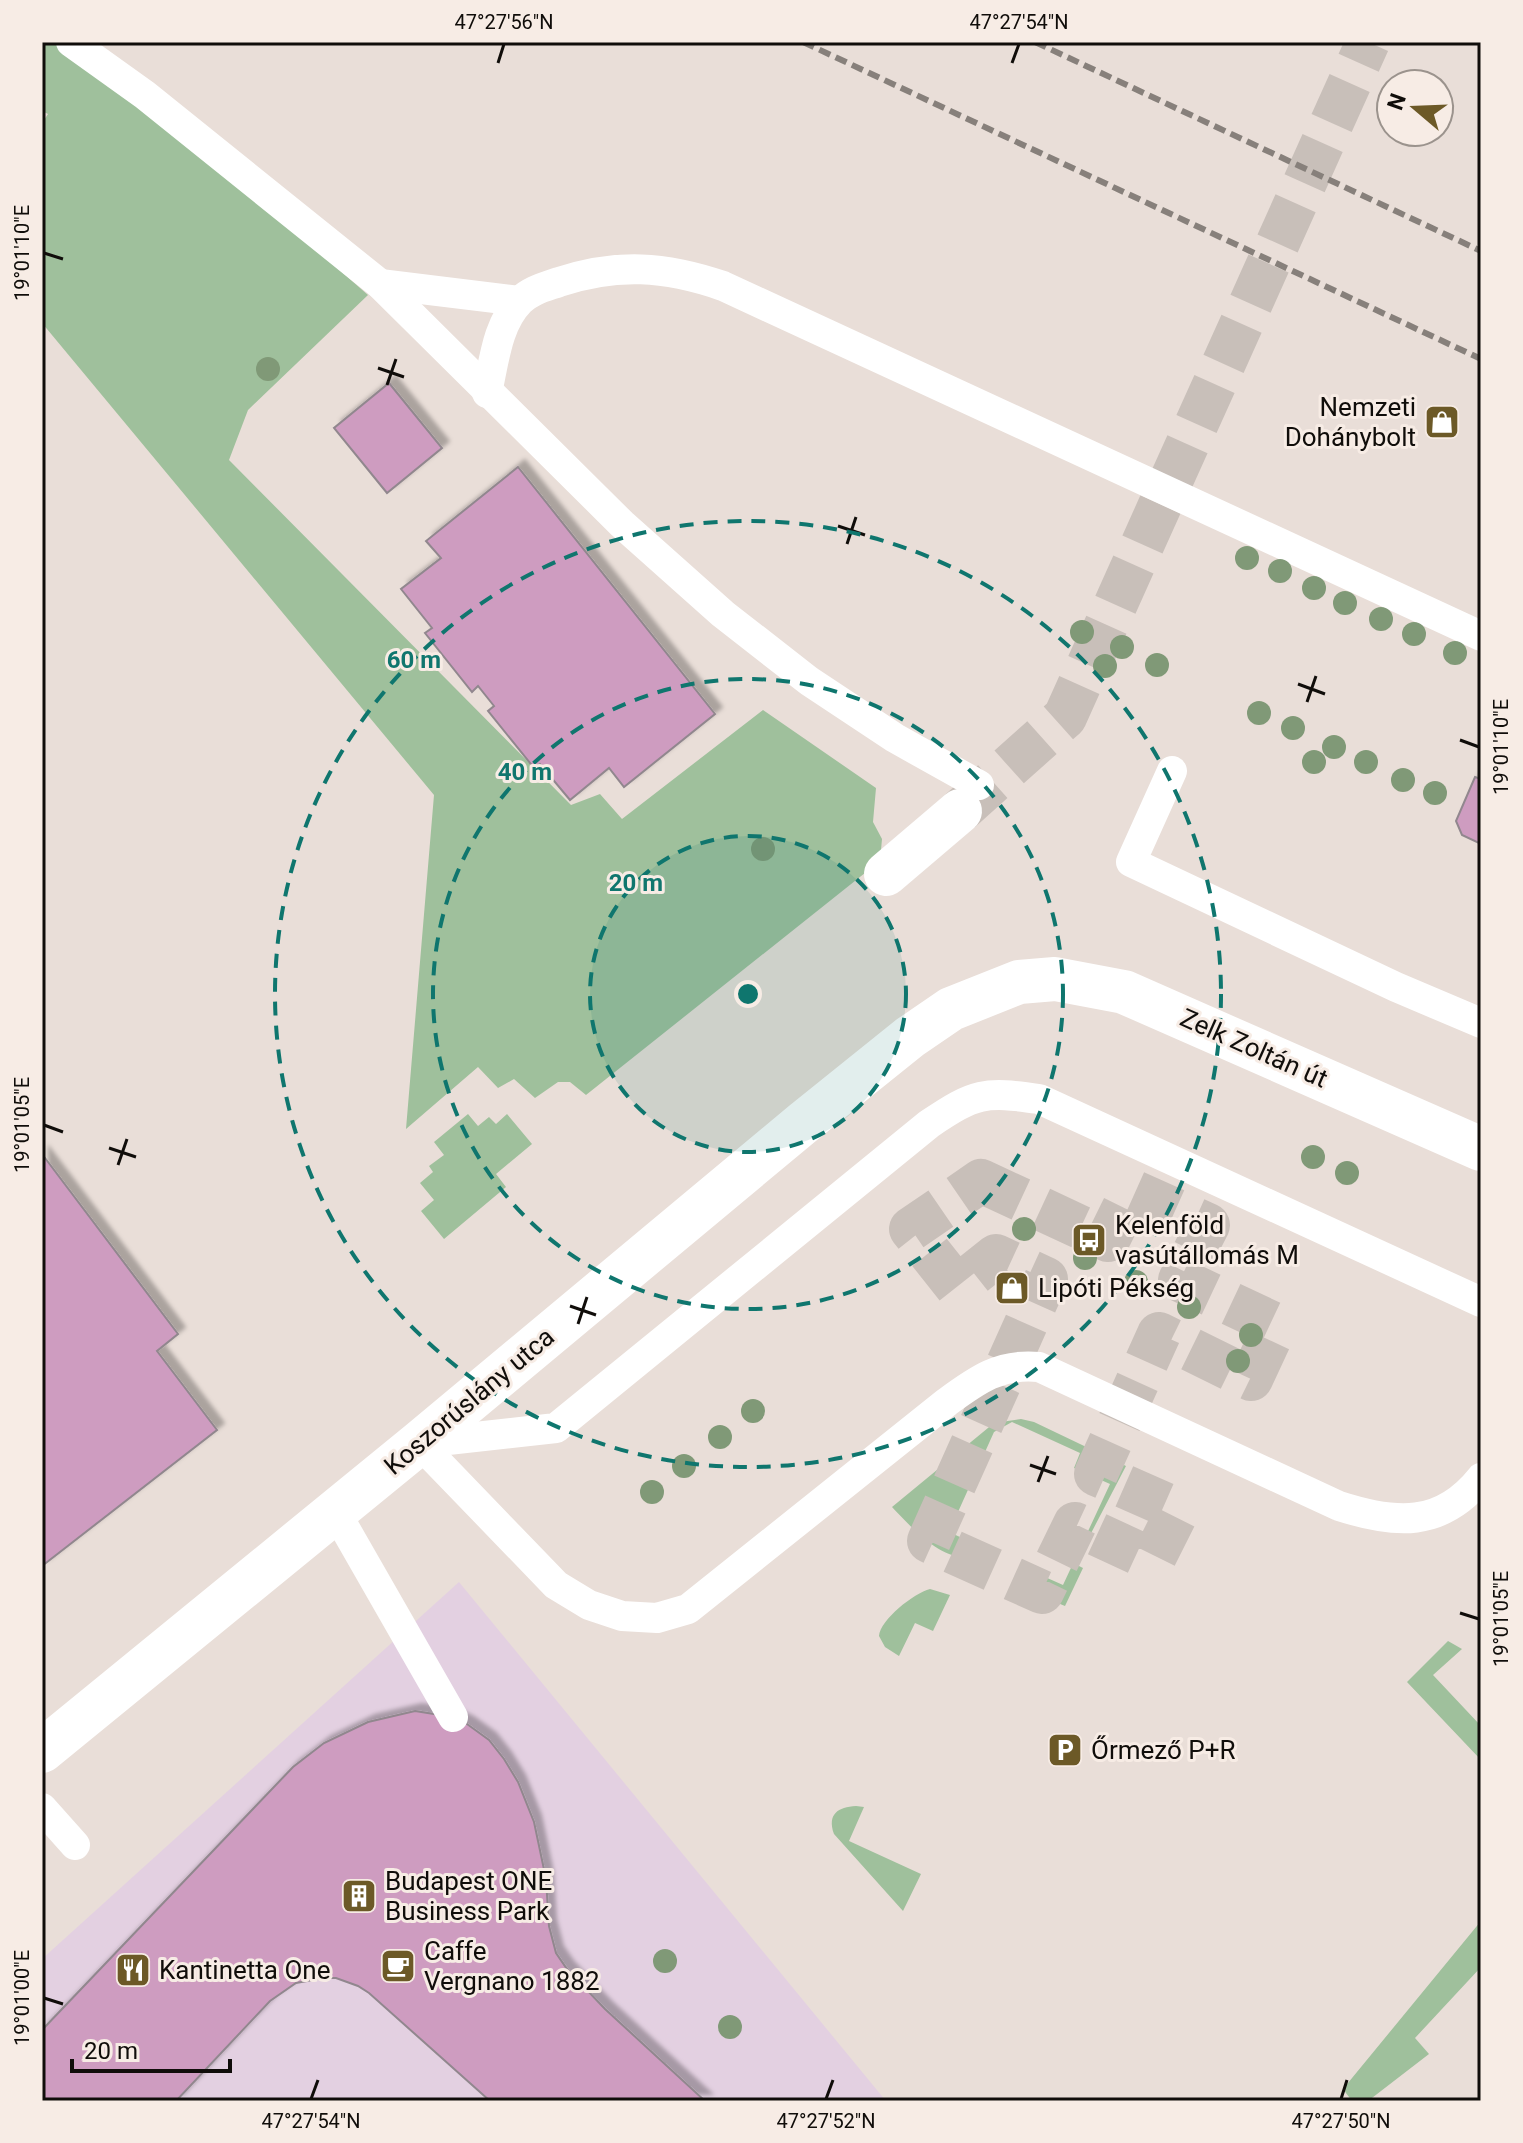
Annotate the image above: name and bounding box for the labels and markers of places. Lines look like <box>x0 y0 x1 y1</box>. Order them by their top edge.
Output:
place label: Nemzeti Dohánybolt <box>1285 392 1416 452</box>
shop icon: Nemzeti Dohánybolt <box>1423 403 1461 441</box>
centre of rings <box>734 980 762 1008</box>
place label: Kelenföld vasútállomás M <box>1115 1210 1299 1270</box>
bus stop icon: Kelenföld vasútállomás M <box>1070 1221 1108 1259</box>
shop icon: Lipóti Pékség <box>993 1269 1031 1307</box>
place label: Lipóti Pékség <box>1038 1273 1194 1303</box>
parking icon: Őrmező P+R <box>1046 1731 1084 1769</box>
place label: Őrmező P+R <box>1091 1735 1235 1765</box>
place label: Budapest ONE Business Park <box>385 1866 552 1926</box>
building icon: Budapest ONE Business Park <box>340 1877 378 1915</box>
place label: Caffe Vergnano 1882 <box>424 1936 600 1996</box>
cafe icon: Caffe Vergnano 1882 <box>379 1947 417 1985</box>
restaurant icon: Kantinetta One <box>114 1951 152 1989</box>
place label: Kantinetta One <box>159 1955 330 1985</box>

